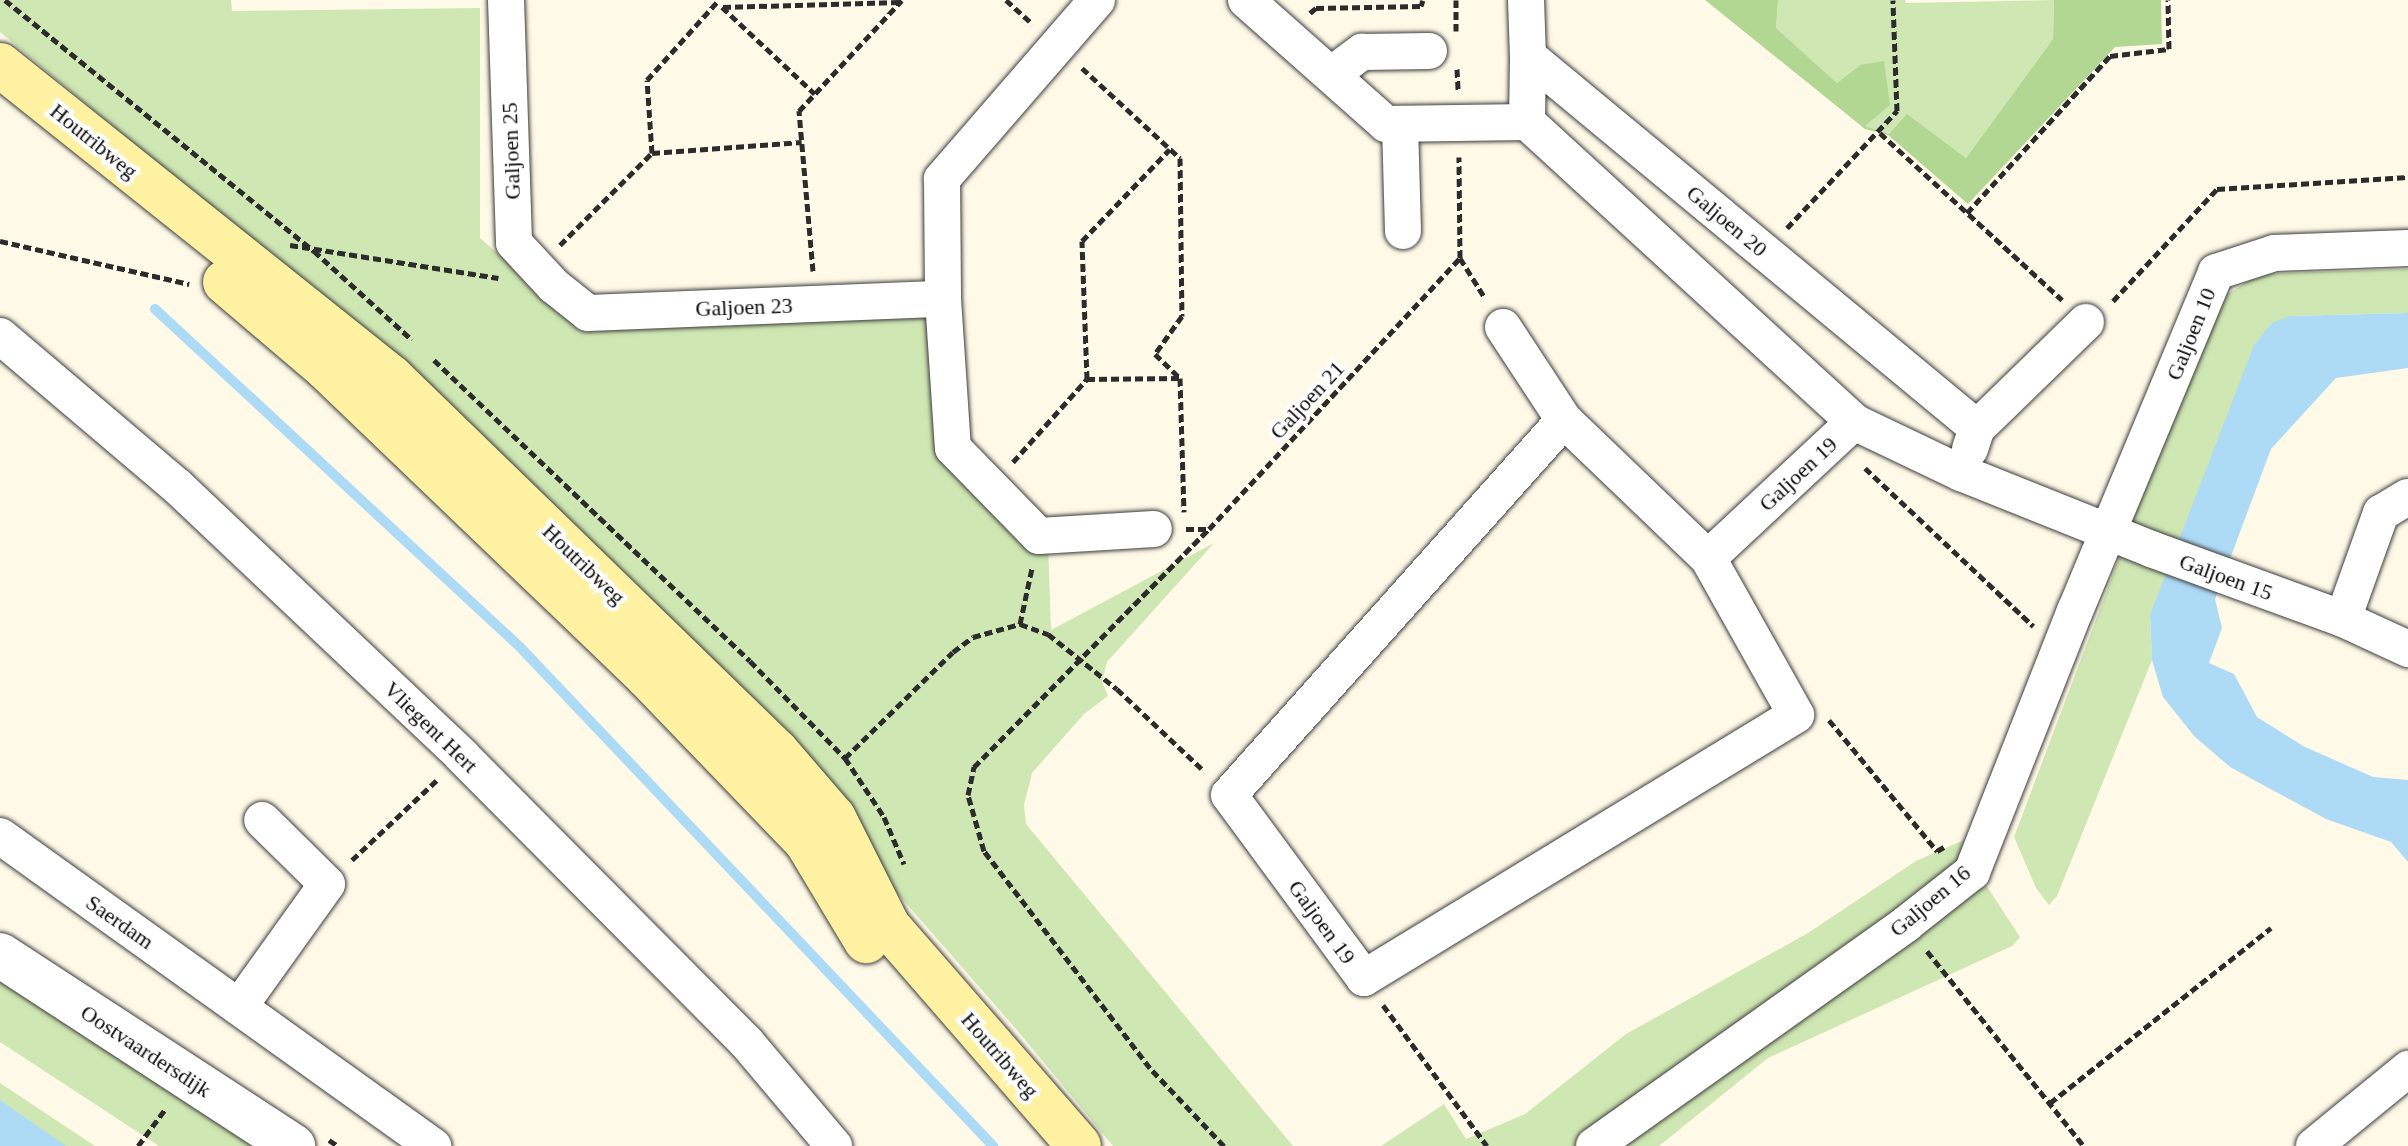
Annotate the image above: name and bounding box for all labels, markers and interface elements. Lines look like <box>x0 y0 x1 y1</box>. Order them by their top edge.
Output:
street label: Houtribweg <box>45 98 143 184</box>
street label: Galjoen 25 <box>496 102 526 200</box>
street label: Galjoen 20 <box>1681 180 1773 262</box>
street label: Galjoen 10 <box>2161 284 2221 384</box>
street label: Galjoen 23 <box>695 292 793 322</box>
street label: Galjoen 21 <box>1264 355 1350 445</box>
street label: Galjoen 19 <box>1753 431 1843 517</box>
street label: Houtribweg <box>537 518 631 610</box>
street label: Galjoen 15 <box>2176 548 2276 606</box>
street label: Vliegent Hert <box>379 676 483 778</box>
street label: Galjoen 16 <box>1884 860 1976 942</box>
street label: Galjoen 19 <box>1283 875 1361 969</box>
street label: Saerdam <box>81 889 159 955</box>
street label: Oostvaardersdijk <box>76 999 216 1103</box>
street label: Houtribweg <box>956 1007 1044 1103</box>

